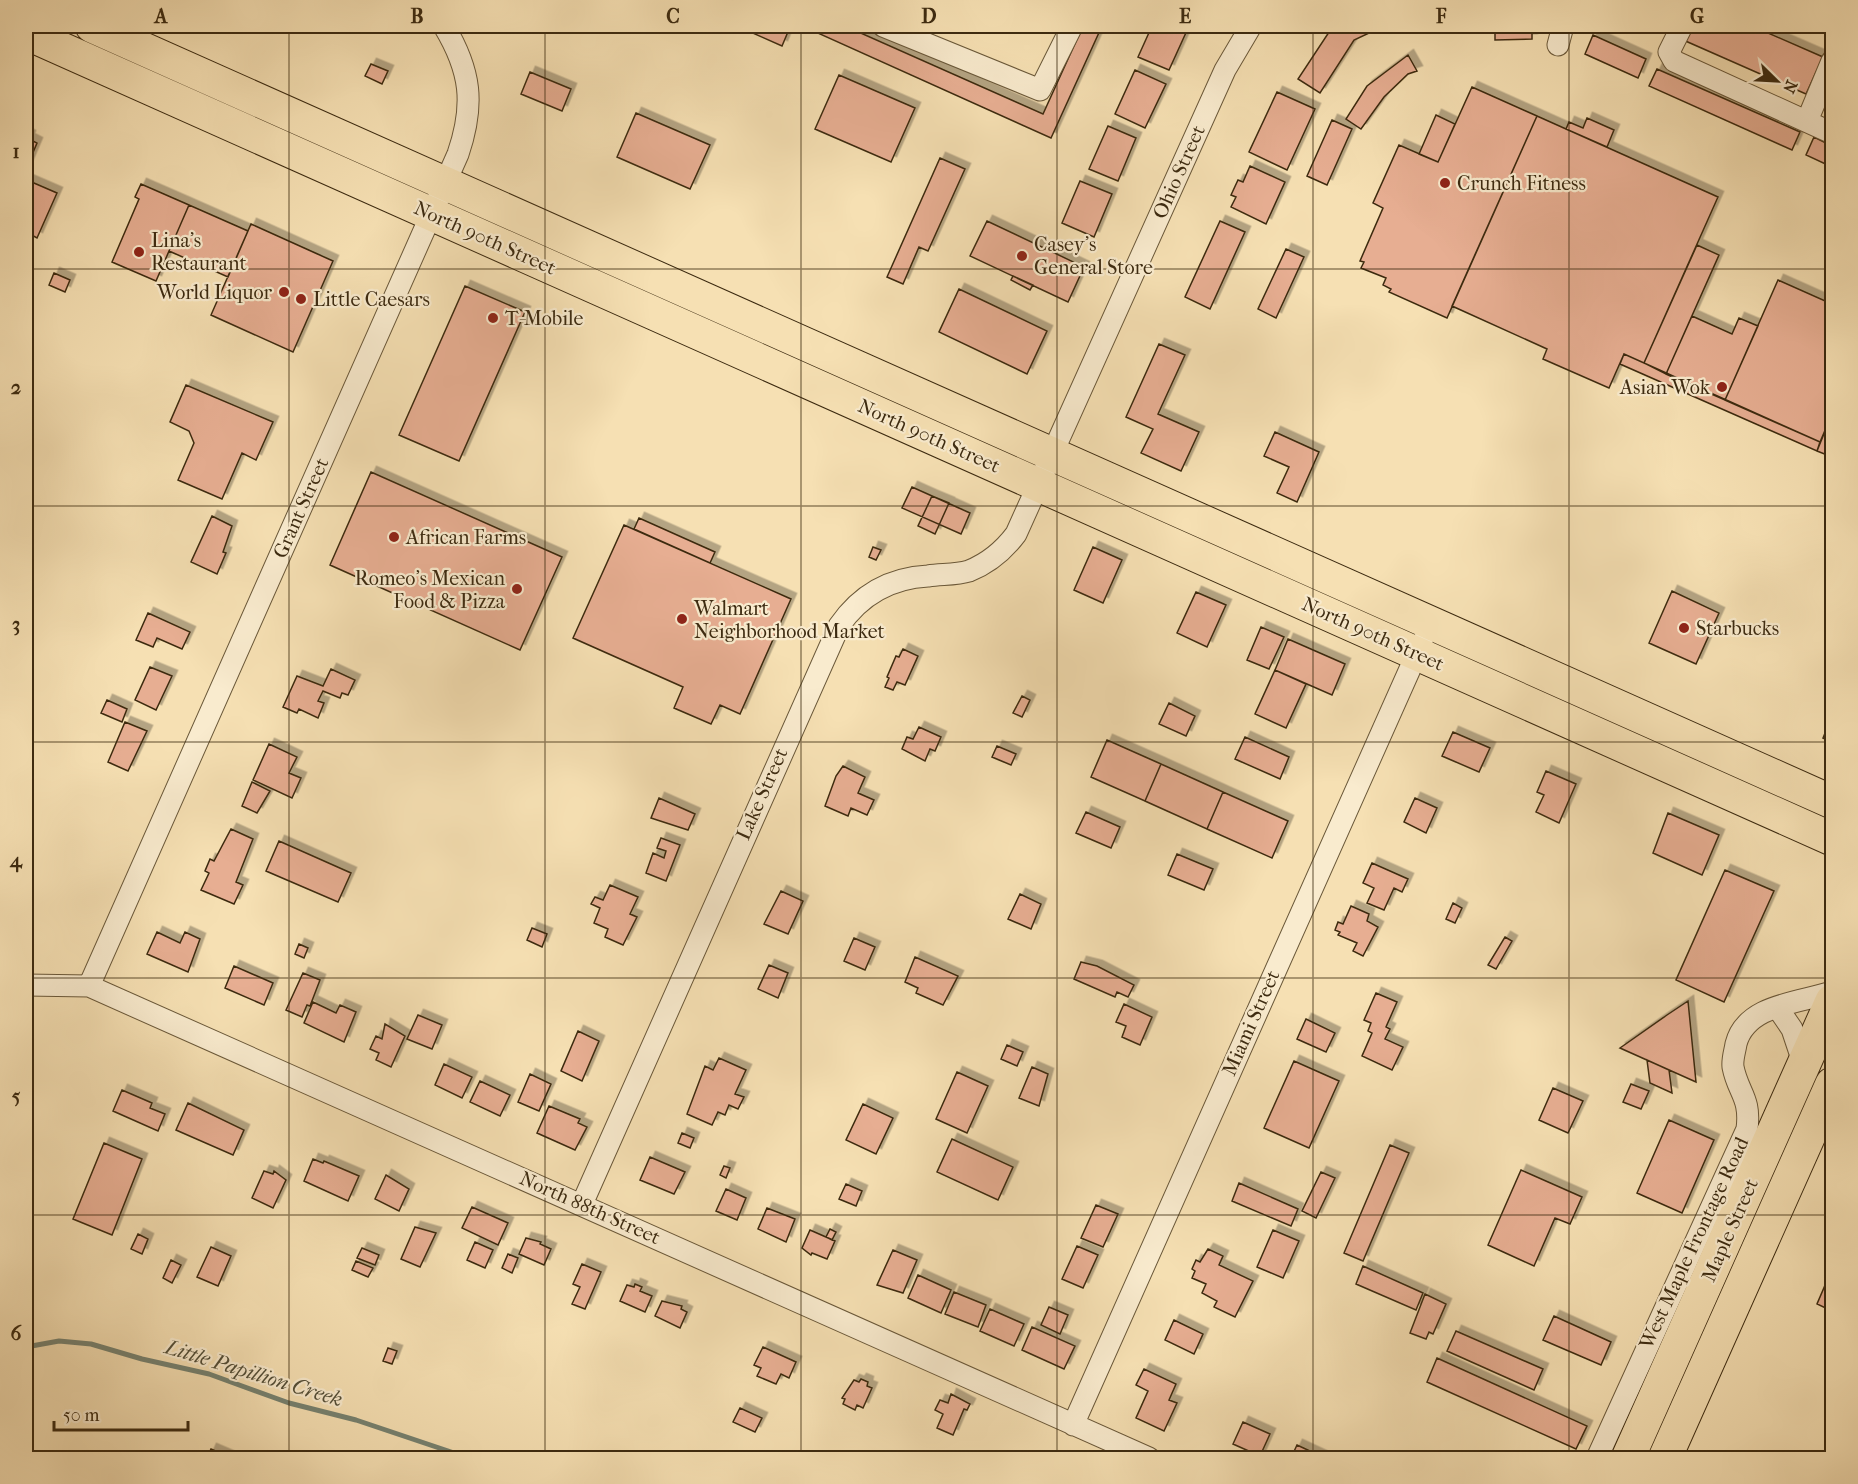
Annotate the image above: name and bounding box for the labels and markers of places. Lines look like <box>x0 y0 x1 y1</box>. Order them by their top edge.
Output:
place label: Crunch Fitness <box>1457 172 1586 195</box>
marker: Crunch Fitness <box>1438 176 1452 190</box>
place label: Lina's Restaurant <box>151 229 247 275</box>
place label: Casey's General Store <box>1034 233 1153 279</box>
marker: Lina's Restaurant <box>132 245 146 259</box>
marker: Casey's General Store <box>1015 249 1029 263</box>
place label: World Liquor <box>156 281 272 304</box>
marker: World Liquor <box>277 285 291 299</box>
place label: Little Caesars <box>313 288 430 311</box>
marker: Little Caesars <box>294 292 308 306</box>
place label: T-Mobile <box>505 307 583 330</box>
marker: T-Mobile <box>486 311 500 325</box>
place label: Asian Wok <box>1619 376 1711 399</box>
marker: Asian Wok <box>1715 380 1729 394</box>
place label: African Farms <box>405 526 526 549</box>
marker: African Farms <box>387 530 401 544</box>
place label: Romeo's Mexican Food & Pizza <box>355 567 506 613</box>
marker: Romeo's Mexican Food & Pizza <box>510 582 524 596</box>
place label: Walmart Neighborhood Market <box>693 597 885 643</box>
marker: Walmart Neighborhood Market <box>675 612 689 626</box>
place label: Starbucks <box>1696 617 1779 640</box>
marker: Starbucks <box>1677 621 1691 635</box>

